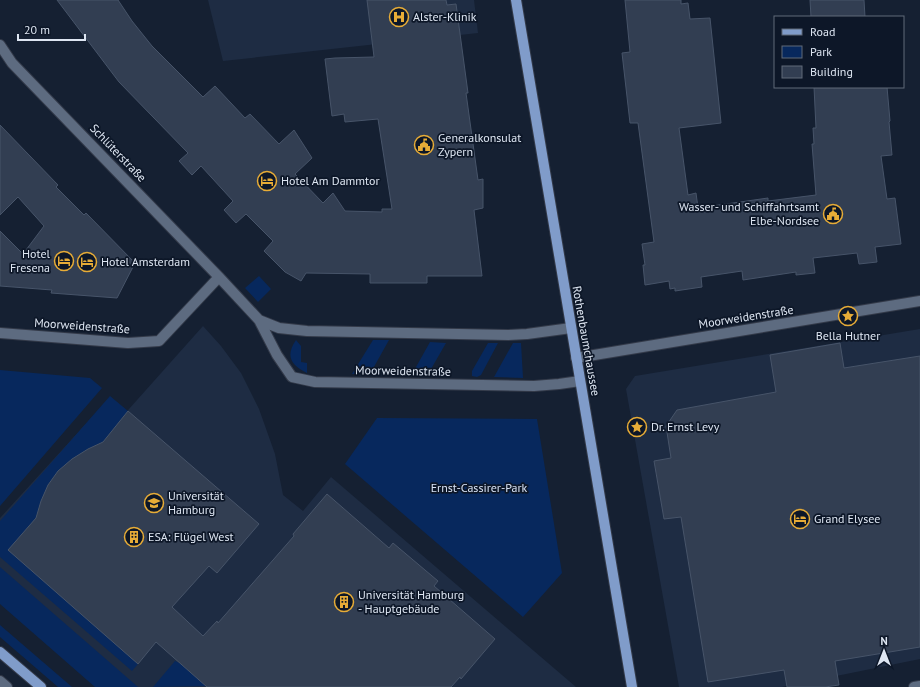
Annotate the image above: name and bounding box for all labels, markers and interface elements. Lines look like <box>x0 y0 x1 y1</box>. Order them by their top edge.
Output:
hospital icon: Alster-Klinik <box>388 6 410 28</box>
place label: Alster-Klinik <box>413 9 477 24</box>
scale bar <box>18 16 85 42</box>
legend <box>774 16 904 88</box>
text: 20 m <box>24 22 50 37</box>
text: Road <box>810 24 835 39</box>
text: Park <box>810 44 832 59</box>
text: Building <box>810 64 853 79</box>
street label: Schlüterstraße <box>87 121 150 185</box>
place label: Generalkonsulat Zypern <box>438 130 521 159</box>
public building icon: Generalkonsulat Zypern <box>413 134 435 156</box>
hotel icon: Hotel Am Dammtor <box>256 170 278 192</box>
place label: Hotel Am Dammtor <box>281 173 380 188</box>
place label: Wasser- und Schiffahrtsamt Elbe-Nordsee <box>679 199 819 228</box>
public building icon: Wasser- und Schiffahrtsamt Elbe-Nordsee <box>822 203 844 225</box>
place label: Hotel Fresena <box>10 246 50 275</box>
hotel icon: Hotel Fresena <box>53 250 75 272</box>
hotel icon: Hotel Amsterdam <box>76 251 98 273</box>
place label: Hotel Amsterdam <box>101 254 190 269</box>
street label: Rothenbaumchaussee <box>569 285 604 397</box>
street label: Moorweidenstraße <box>697 302 794 331</box>
place icon: Bella Hutner <box>837 305 859 327</box>
street label: Moorweidenstraße <box>34 315 130 336</box>
place label: Bella Hutner <box>816 328 880 343</box>
street label: Moorweidenstraße <box>355 362 451 379</box>
place icon: Dr. Ernst Levy <box>626 416 648 438</box>
place label: Dr. Ernst Levy <box>651 419 720 434</box>
park label: Ernst-Cassirer-Park <box>431 480 528 495</box>
place label: Universität Hamburg <box>168 488 224 517</box>
school or university icon: Universität Hamburg <box>143 492 165 514</box>
hotel icon: Grand Elysee <box>789 508 811 530</box>
place label: Grand Elysee <box>814 511 880 526</box>
building icon: ESA: Flügel West <box>123 526 145 548</box>
place label: ESA: Flügel West <box>148 529 234 544</box>
place label: Universität Hamburg - Hauptgebäude <box>358 587 464 616</box>
building icon: Universität Hamburg - Hauptgebäude <box>333 591 355 613</box>
north arrow <box>864 631 904 671</box>
text: N <box>880 634 888 648</box>

